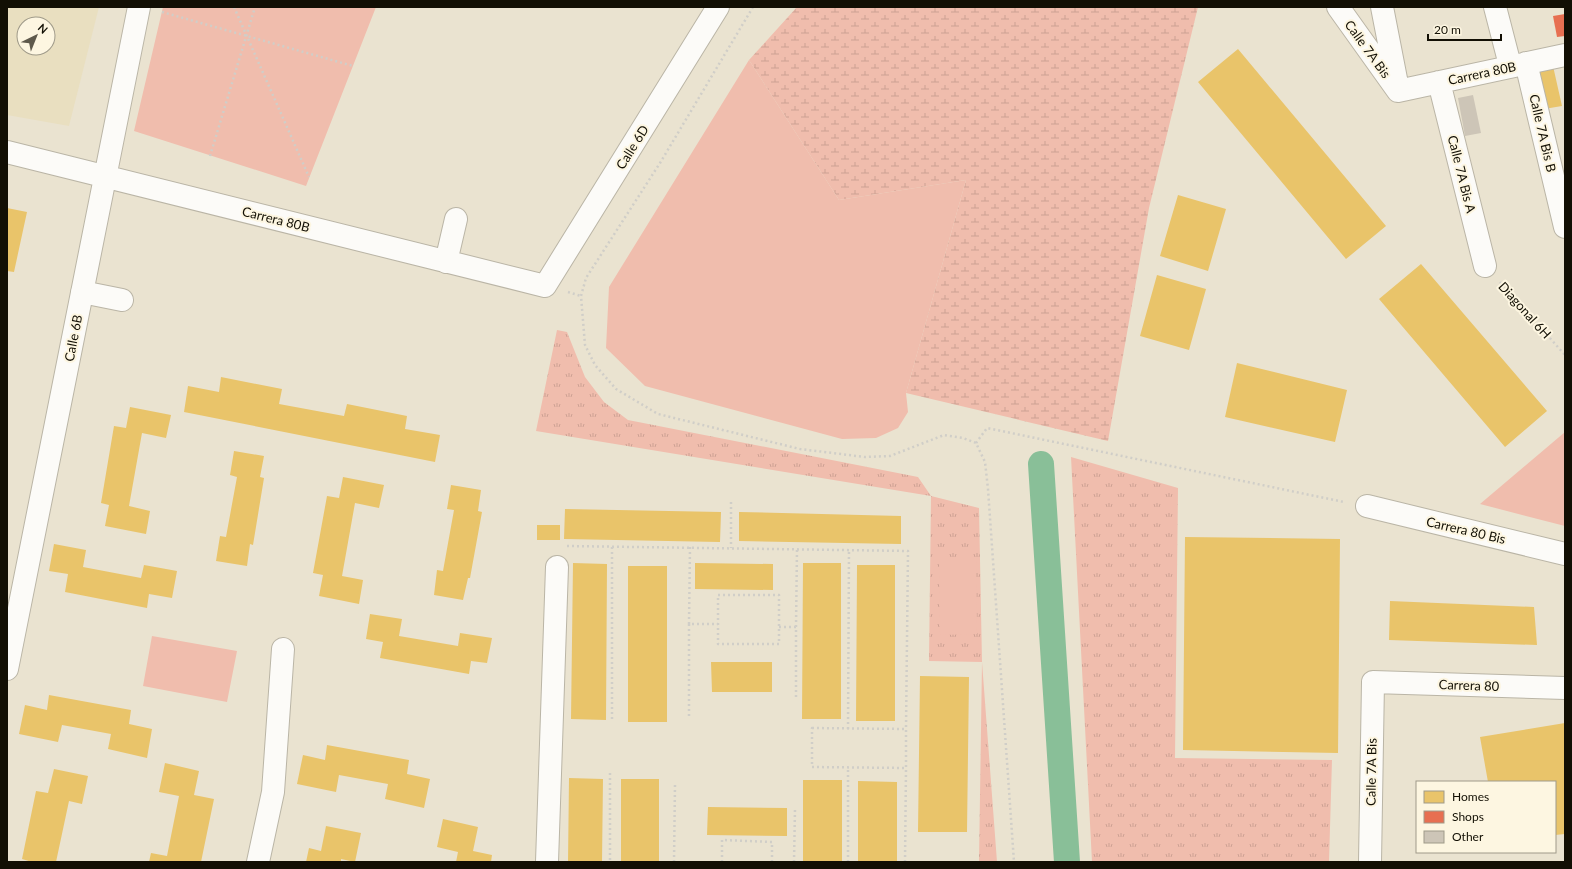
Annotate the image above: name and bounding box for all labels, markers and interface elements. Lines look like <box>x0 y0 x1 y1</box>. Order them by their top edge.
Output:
north arrow <box>16 16 56 56</box>
scale bar <box>1428 16 1501 42</box>
street label: Calle 7A Bis <box>1342 17 1395 81</box>
text: N <box>36 21 51 36</box>
text: 20 m <box>1434 22 1461 37</box>
street label: Carrera 80B <box>1447 58 1517 88</box>
street label: Calle 7A Bis B <box>1526 92 1560 174</box>
street label: Calle 6D <box>612 122 652 172</box>
street label: Calle 7A Bis A <box>1445 134 1479 215</box>
street label: Carrera 80B <box>241 203 311 235</box>
street label: Diagonal 6H <box>1495 278 1555 342</box>
street label: Calle 6B <box>61 313 85 363</box>
street label: Carrera 80 Bis <box>1425 513 1508 547</box>
street label: Carrera 80 <box>1438 676 1500 694</box>
street label: Calle 7A Bis <box>1362 738 1380 806</box>
legend <box>1416 781 1556 853</box>
text: Homes <box>1452 789 1489 804</box>
text: Shops <box>1452 809 1484 824</box>
text: Other <box>1452 829 1484 844</box>

